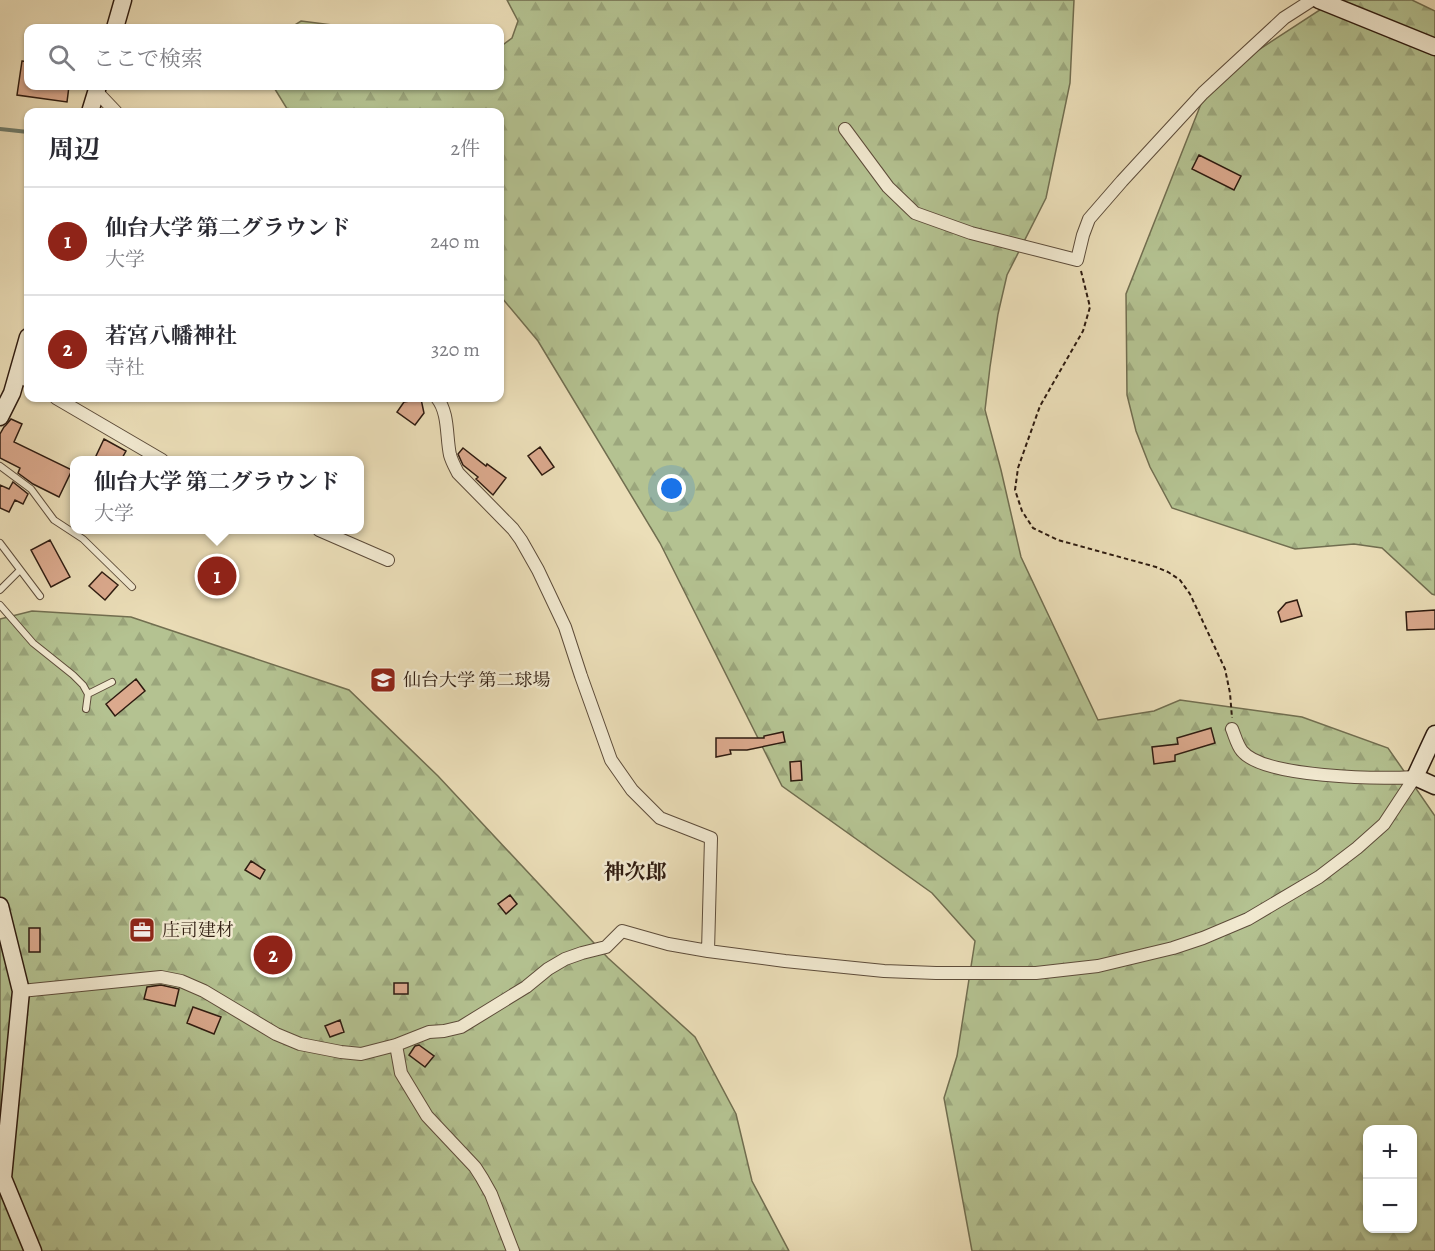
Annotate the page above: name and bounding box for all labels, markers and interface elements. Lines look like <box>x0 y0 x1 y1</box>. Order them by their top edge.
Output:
search box <box>24 24 504 90</box>
icon: search <box>45 41 78 74</box>
text: ここで検索 <box>93 44 203 74</box>
text: 周辺 <box>48 132 100 167</box>
text: 2件 <box>451 135 480 162</box>
text: 仙台大学 第二グラウンド <box>105 213 351 243</box>
text: 1 <box>64 228 71 255</box>
text: 240 m <box>430 228 480 255</box>
text: 大学 <box>105 246 145 273</box>
text: 若宮八幡神社 <box>105 321 237 351</box>
text: 2 <box>63 336 72 363</box>
text: 320 m <box>431 336 480 363</box>
text: 寺社 <box>105 354 145 381</box>
popup <box>70 456 364 534</box>
text: 仙台大学 第二グラウンド <box>94 467 340 497</box>
your location <box>657 474 686 503</box>
text: 大学 <box>94 500 134 527</box>
pin: 1 <box>198 554 236 598</box>
school or university icon: 仙台大学 第二球場 <box>368 665 398 695</box>
place label: 仙台大学 第二球場 <box>403 668 551 692</box>
district label: 神次郎 <box>604 858 667 886</box>
office icon: 庄司建材 <box>127 915 157 945</box>
place label: 庄司建材 <box>162 918 234 942</box>
pin: 2 <box>254 932 292 978</box>
map controls <box>1363 1125 1417 1233</box>
button: + <box>1363 1125 1417 1179</box>
button: − <box>1363 1179 1417 1233</box>

